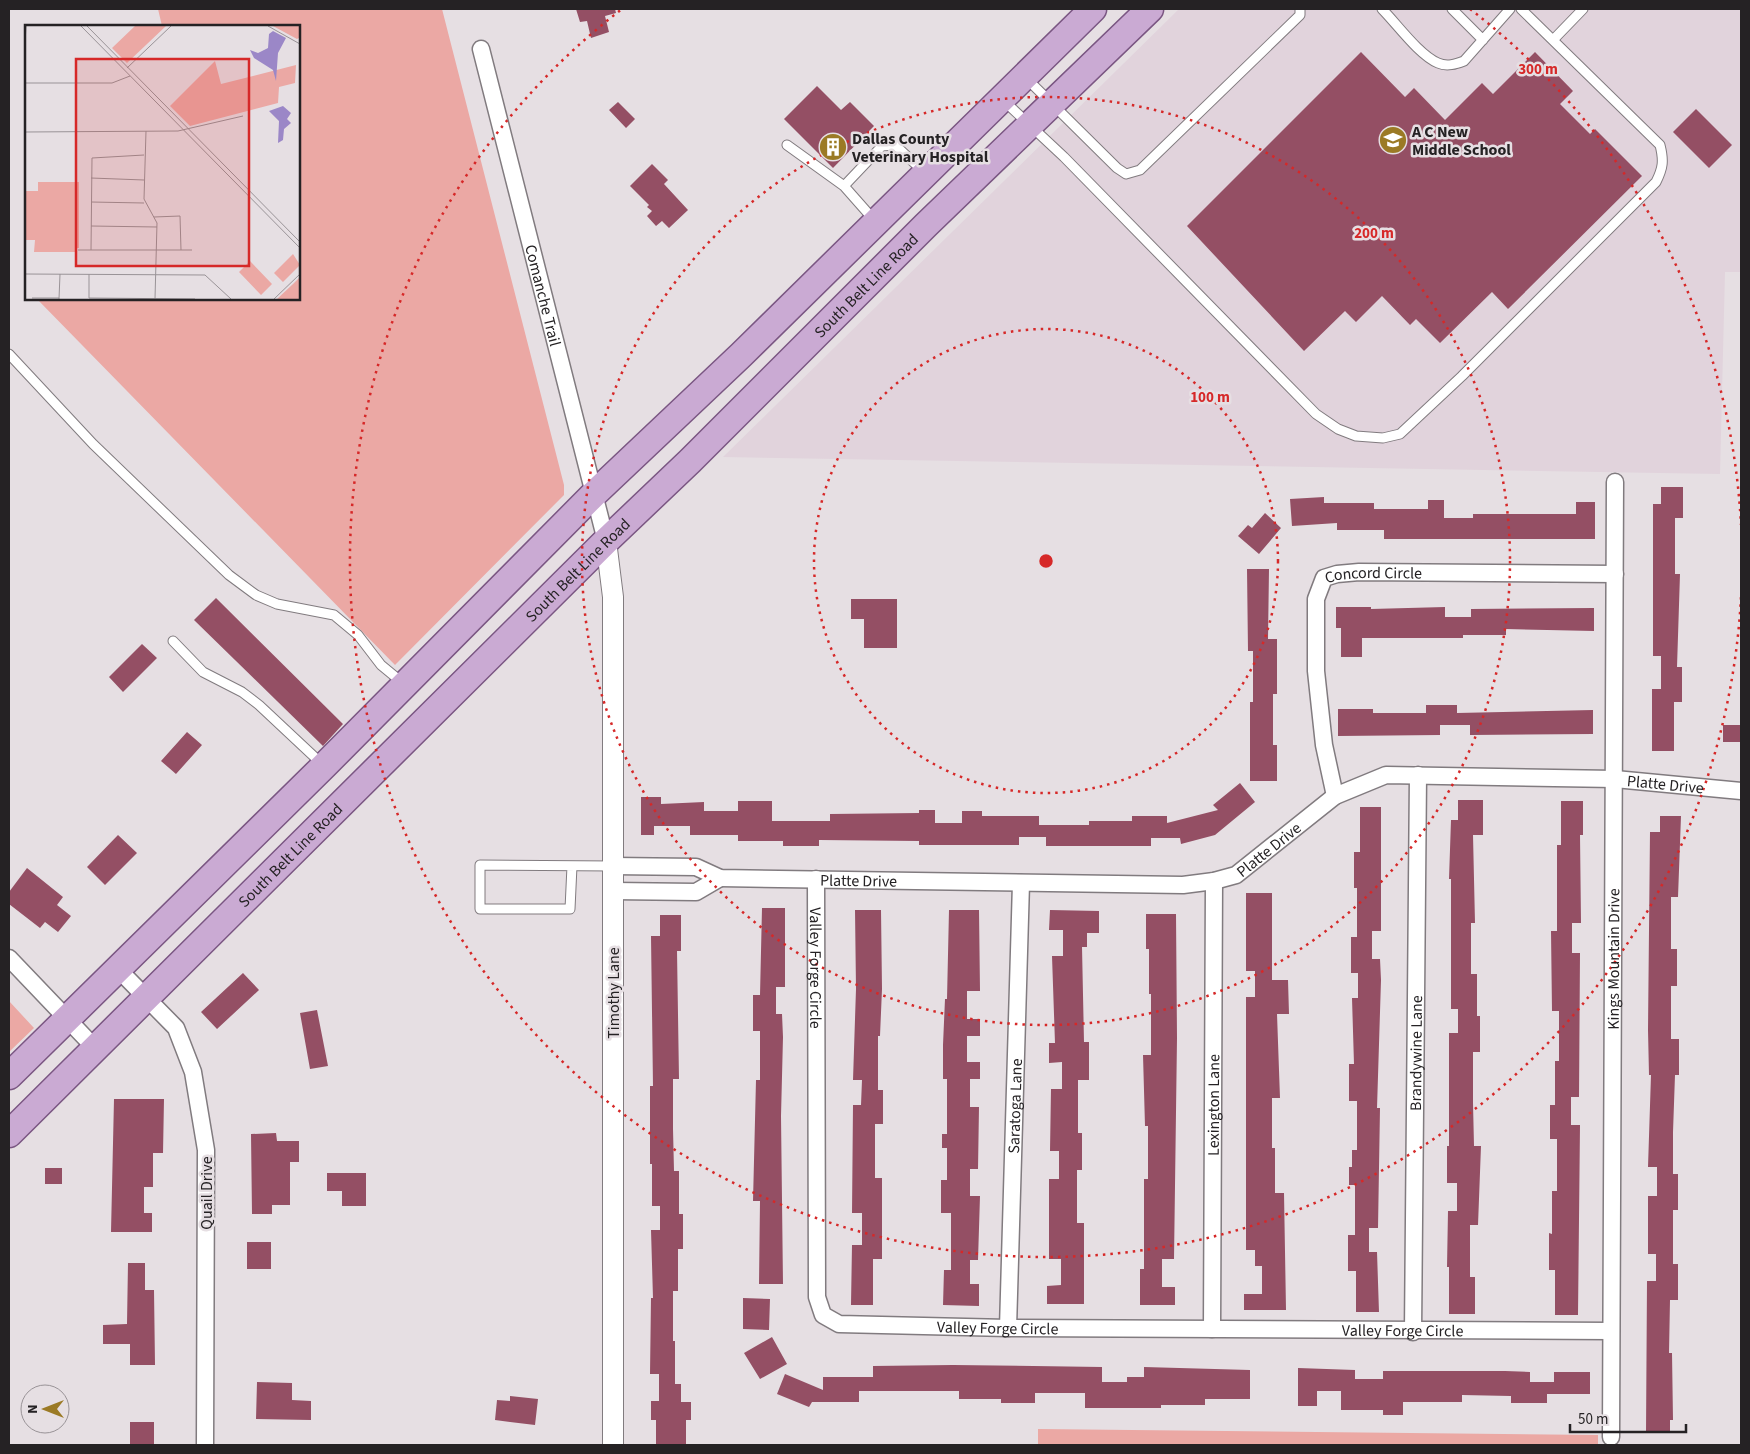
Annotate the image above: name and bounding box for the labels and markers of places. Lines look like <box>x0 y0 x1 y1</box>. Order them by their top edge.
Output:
place label: A C New Middle School <box>1411 121 1511 161</box>
school or university icon: A C New Middle School <box>1378 125 1408 155</box>
place label: Dallas County Veterinary Hospital <box>851 128 989 168</box>
building icon: Dallas County Veterinary Hospital <box>818 132 848 162</box>
centre of rings <box>1037 552 1055 570</box>

